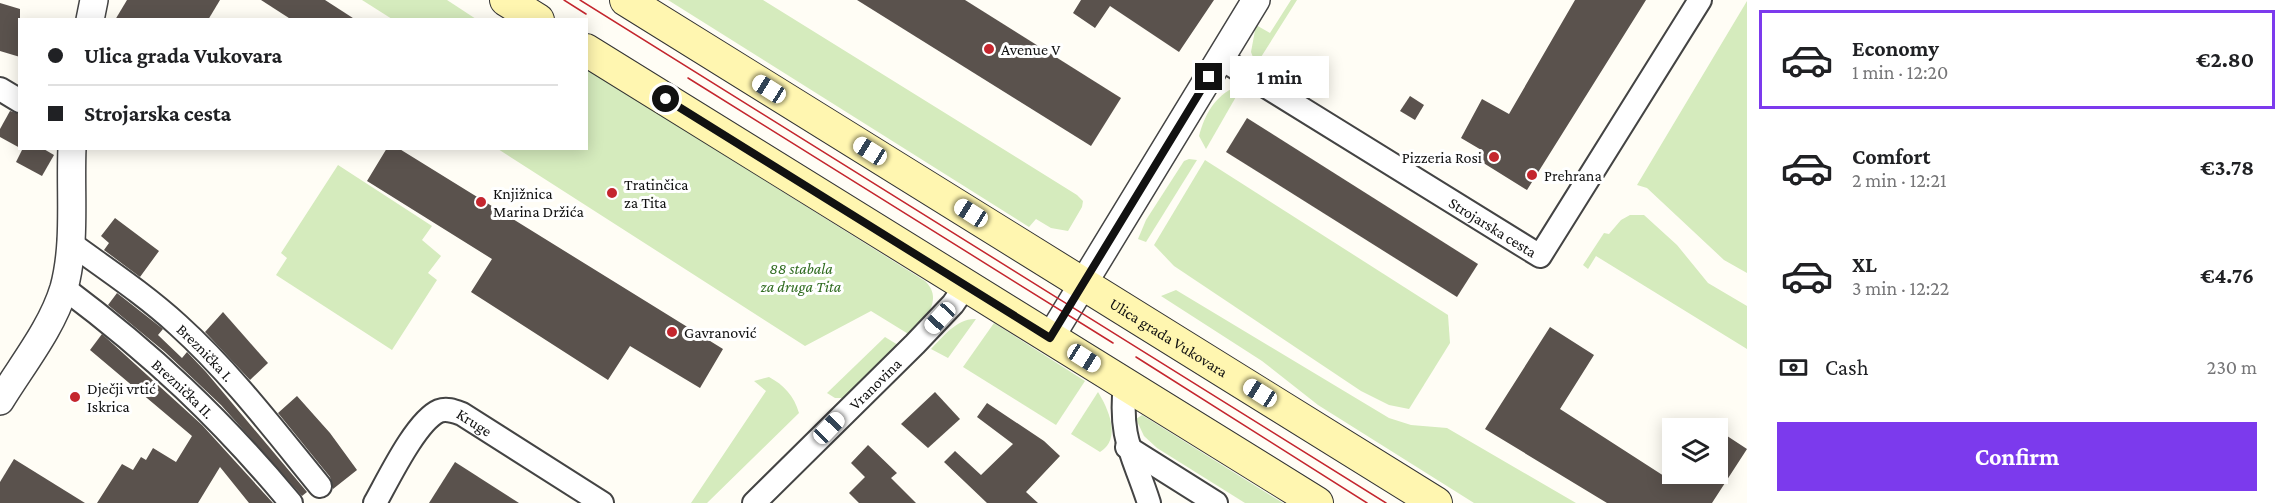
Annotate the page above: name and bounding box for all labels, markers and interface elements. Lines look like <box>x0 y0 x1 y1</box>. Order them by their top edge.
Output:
icon: car <box>1780 33 1834 87</box>
text: Economy <box>1852 36 1939 61</box>
place label: Avenue V <box>1001 41 1061 58</box>
marker: Avenue V <box>982 42 996 56</box>
text: Ulica grada Vukovara <box>84 43 282 68</box>
text: €2.80 <box>2196 47 2254 72</box>
callout: 1 min <box>1230 56 1329 98</box>
text: 1 min · 12:20 <box>1852 61 1948 83</box>
route end <box>1195 63 1222 90</box>
text: 1 min <box>1257 66 1302 88</box>
car <box>749 72 789 106</box>
route start <box>652 85 679 112</box>
text: Strojarska cesta <box>84 101 231 126</box>
car <box>850 134 890 168</box>
icon: car <box>1780 141 1834 195</box>
text: Comfort <box>1852 144 1930 169</box>
place label: Pizzeria Rosi <box>1402 149 1482 166</box>
marker: Pizzeria Rosi <box>1487 150 1501 164</box>
text: €3.78 <box>2200 155 2254 180</box>
place label: Prehrana <box>1544 167 1602 184</box>
marker: Prehrana <box>1525 168 1539 182</box>
text: 2 min · 12:21 <box>1852 169 1947 191</box>
place label: Tratinčica za Tita <box>624 176 689 211</box>
place label: Knjižnica Marina Držića <box>493 185 584 220</box>
marker: Tratinčica za Tita <box>605 186 619 200</box>
street label: Strojarska cesta <box>1446 193 1540 261</box>
marker: Knjižnica Marina Držića <box>474 195 488 209</box>
car <box>951 196 991 230</box>
icon: car <box>1780 249 1834 303</box>
text: XL <box>1852 252 1877 277</box>
park label: 88 stabala za druga Tita <box>760 260 842 296</box>
text: €4.76 <box>2200 263 2254 288</box>
text: 3 min · 12:22 <box>1852 277 1949 299</box>
street label: Ulica grada Vukovara <box>1107 294 1231 380</box>
car <box>921 299 959 337</box>
street label: Breznička I. <box>174 320 237 385</box>
place label: Gavranović <box>684 324 757 341</box>
marker: Gavranović <box>665 325 679 339</box>
car <box>1064 341 1104 375</box>
icon: cash <box>1777 351 1810 384</box>
street label: Vranovina <box>846 354 905 413</box>
street label: Breznička II. <box>149 355 218 422</box>
text: Cash <box>1825 355 1869 380</box>
text: 230 m <box>2207 356 2257 378</box>
car <box>1240 376 1280 410</box>
place label: Dječji vrtić Iskrica <box>87 380 156 415</box>
marker: Dječji vrtić Iskrica <box>68 390 82 404</box>
street label: Kruge <box>454 405 495 439</box>
car <box>810 409 848 447</box>
map controls <box>1662 418 1728 484</box>
button: layers <box>1662 418 1728 484</box>
button: Confirm <box>1777 422 2257 491</box>

